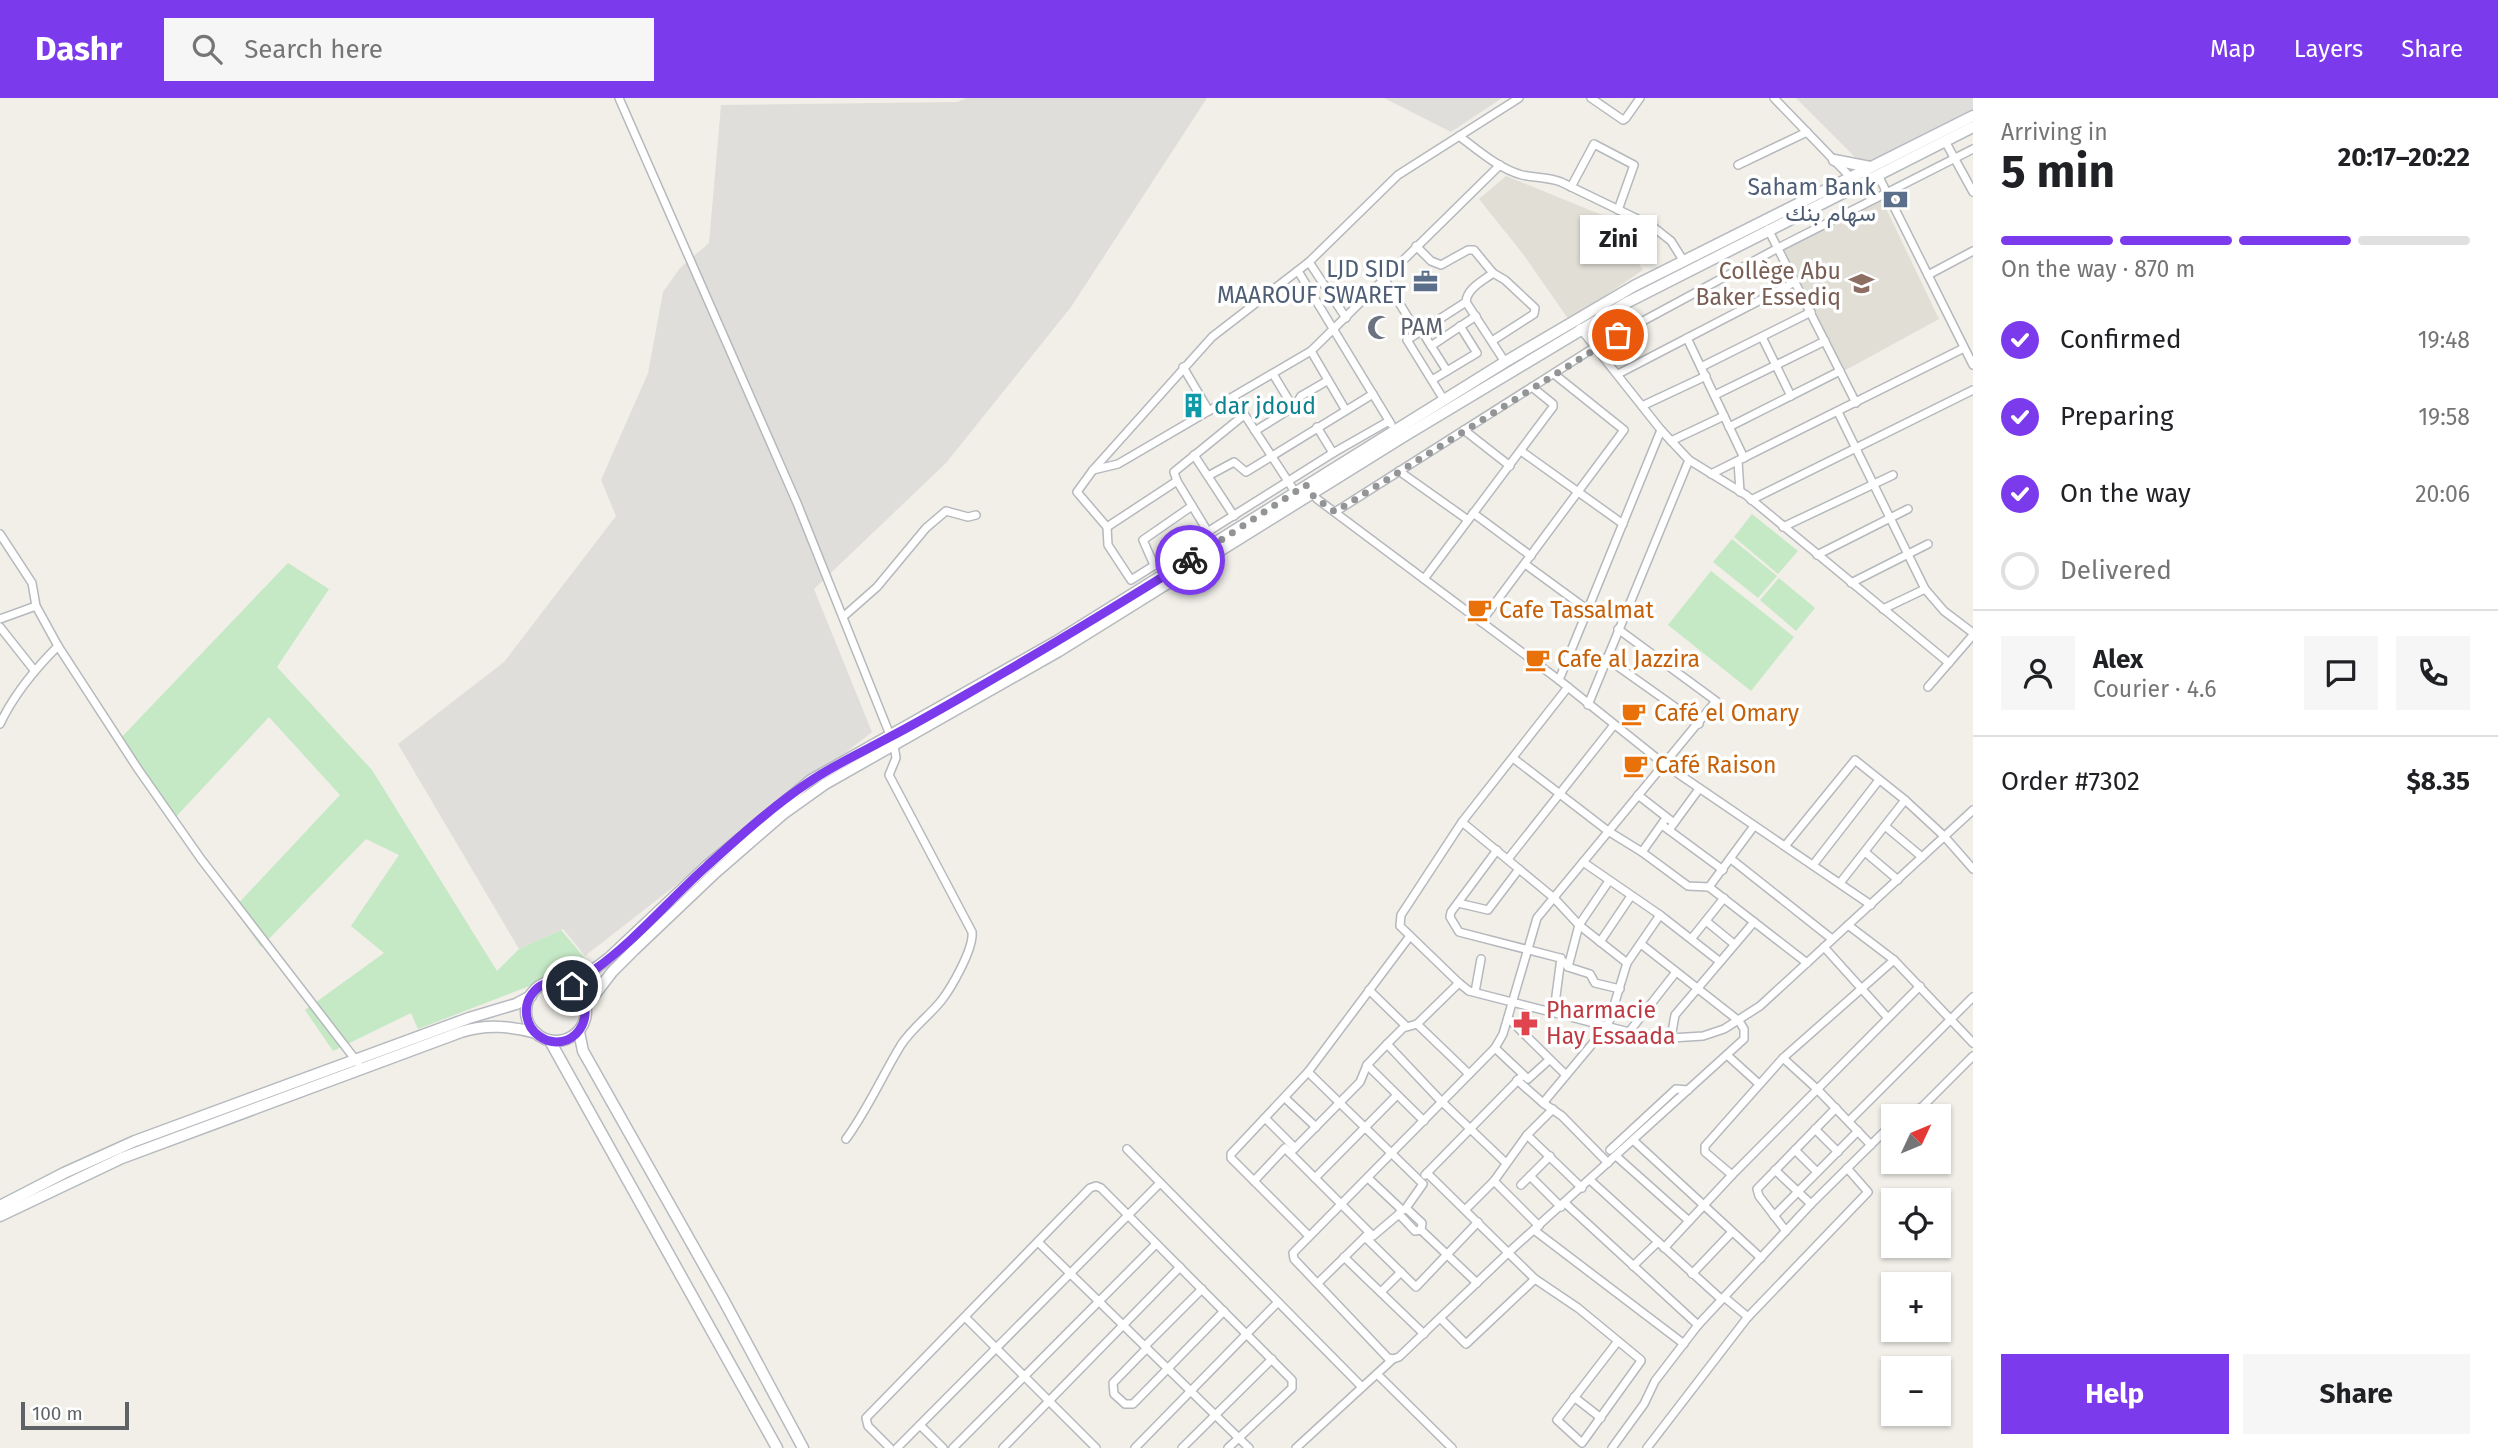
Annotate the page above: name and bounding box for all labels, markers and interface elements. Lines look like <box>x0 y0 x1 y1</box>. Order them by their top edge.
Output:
search box <box>164 18 654 81</box>
text: Dashr <box>35 29 122 69</box>
icon: search <box>188 30 226 68</box>
text: Search here <box>244 34 383 65</box>
text: Map <box>2210 35 2256 63</box>
text: Layers <box>2294 35 2363 63</box>
text: Share <box>2401 35 2463 63</box>
text: Arriving in <box>2001 118 2108 146</box>
text: 20:17–20:22 <box>2338 142 2470 173</box>
text: 5 min <box>2001 144 2115 199</box>
place label: Saham Bank سهام بنك <box>1747 173 1876 228</box>
bank icon: Saham Bank سهام بنك <box>1882 186 1910 214</box>
callout: Zini <box>1580 216 1656 265</box>
text: Zini <box>1599 225 1638 253</box>
place label: LJD SIDI MAAROUF SWARET <box>1217 255 1406 309</box>
text: On the way · 870 m <box>2001 255 2195 283</box>
place label: Collège Abu Baker Essediq <box>1695 257 1841 311</box>
office icon: LJD SIDI MAAROUF SWARET <box>1412 268 1440 296</box>
school or university icon: Collège Abu Baker Essediq <box>1847 270 1875 298</box>
pin <box>1588 305 1648 365</box>
mosque icon: PAM <box>1366 313 1394 341</box>
place label: PAM <box>1400 313 1443 341</box>
icon: bag <box>1599 316 1637 354</box>
icon: check <box>2001 321 2039 359</box>
text: Confirmed <box>2060 324 2181 355</box>
text: 19:48 <box>2418 326 2470 354</box>
building icon: dar jdoud <box>1180 392 1208 420</box>
place label: dar jdoud <box>1214 392 1316 420</box>
icon: check <box>2001 398 2039 436</box>
text: Preparing <box>2060 401 2173 432</box>
text: 19:58 <box>2418 403 2470 431</box>
icon: check <box>2001 475 2039 513</box>
text: On the way <box>2060 478 2191 509</box>
text: 20:06 <box>2415 480 2470 508</box>
courier <box>1155 525 1225 595</box>
icon: bike <box>1171 541 1209 579</box>
text: Delivered <box>2060 555 2172 586</box>
cafe icon: Cafe Tassalmat <box>1465 596 1493 624</box>
place label: Cafe Tassalmat <box>1499 596 1655 624</box>
button: person <box>2001 636 2075 710</box>
button: chat <box>2304 636 2378 710</box>
button: phone <box>2396 636 2470 710</box>
text: Alex <box>2093 644 2143 675</box>
cafe icon: Cafe al Jazzira <box>1523 645 1551 673</box>
place label: Cafe al Jazzira <box>1557 645 1700 673</box>
text: Courier · 4.6 <box>2093 675 2217 703</box>
cafe icon: Café el Omary <box>1620 699 1648 727</box>
place label: Café el Omary <box>1654 699 1800 727</box>
cafe icon: Café Raison <box>1621 751 1649 779</box>
place label: Café Raison <box>1655 751 1777 779</box>
text: Order #7302 <box>2001 766 2140 797</box>
text: $8.35 <box>2407 766 2470 797</box>
pin <box>542 956 602 1016</box>
icon: home <box>553 967 591 1005</box>
place label: Pharmacie Hay Essaada <box>1546 996 1676 1050</box>
pharmacy icon: Pharmacie Hay Essaada <box>1512 1009 1540 1037</box>
north arrow <box>1881 1104 1951 1174</box>
map controls <box>1881 1104 1951 1426</box>
button: locate <box>1881 1188 1951 1258</box>
button: + <box>1881 1272 1951 1342</box>
button: Help <box>2001 1354 2229 1434</box>
button: Share <box>2243 1354 2470 1434</box>
button: − <box>1881 1356 1951 1426</box>
scale bar <box>21 1399 130 1431</box>
text: 100 m <box>32 1402 83 1425</box>

